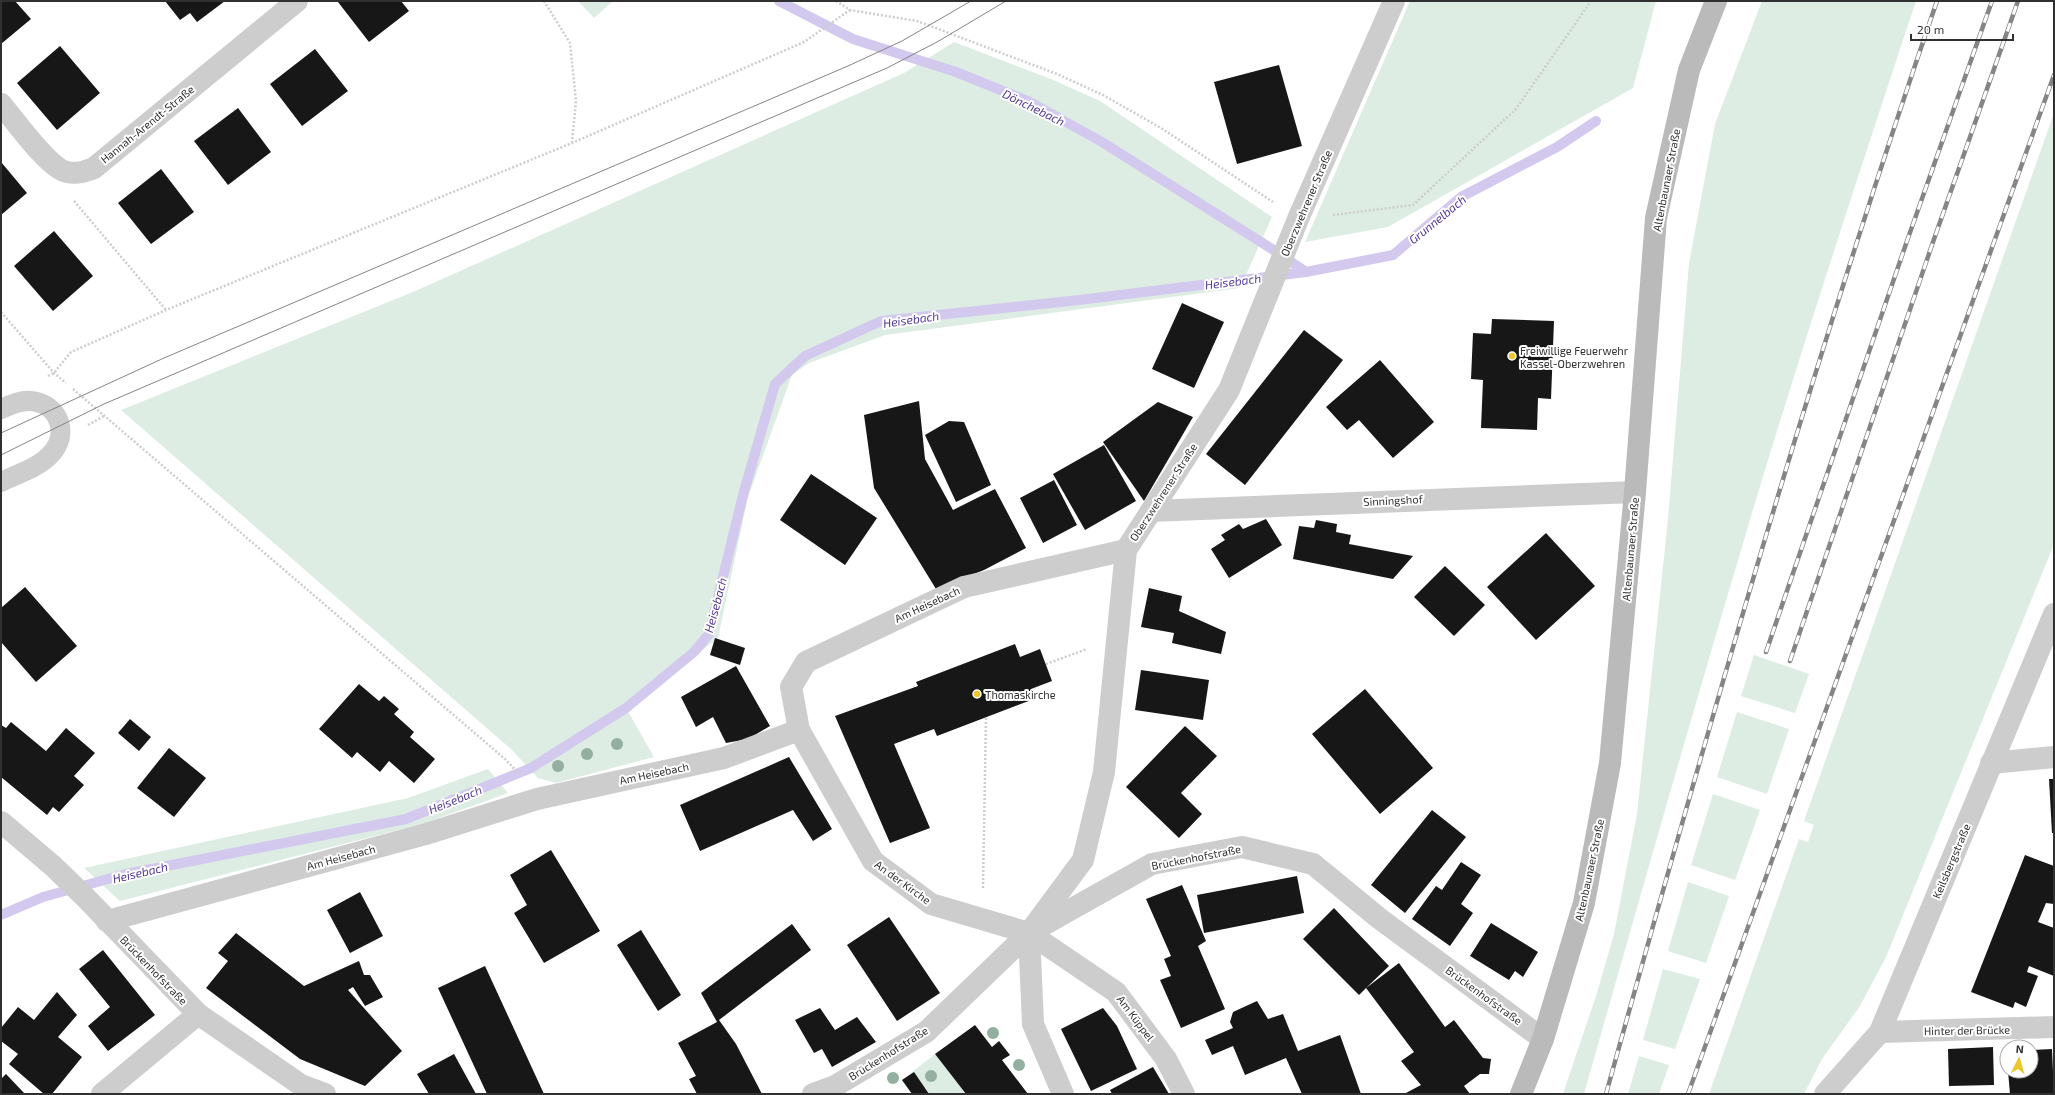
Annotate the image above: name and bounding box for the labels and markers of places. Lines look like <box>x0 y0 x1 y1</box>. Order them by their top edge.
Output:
place label: Freiwillige Feuerwehr Kassel-Oberzwehren <box>1520 344 1629 370</box>
marker: Freiwillige Feuerwehr Kassel-Oberzwehren <box>1507 351 1517 361</box>
place label: Thomaskirche <box>985 688 1056 701</box>
marker: Thomaskirche <box>972 689 982 699</box>

